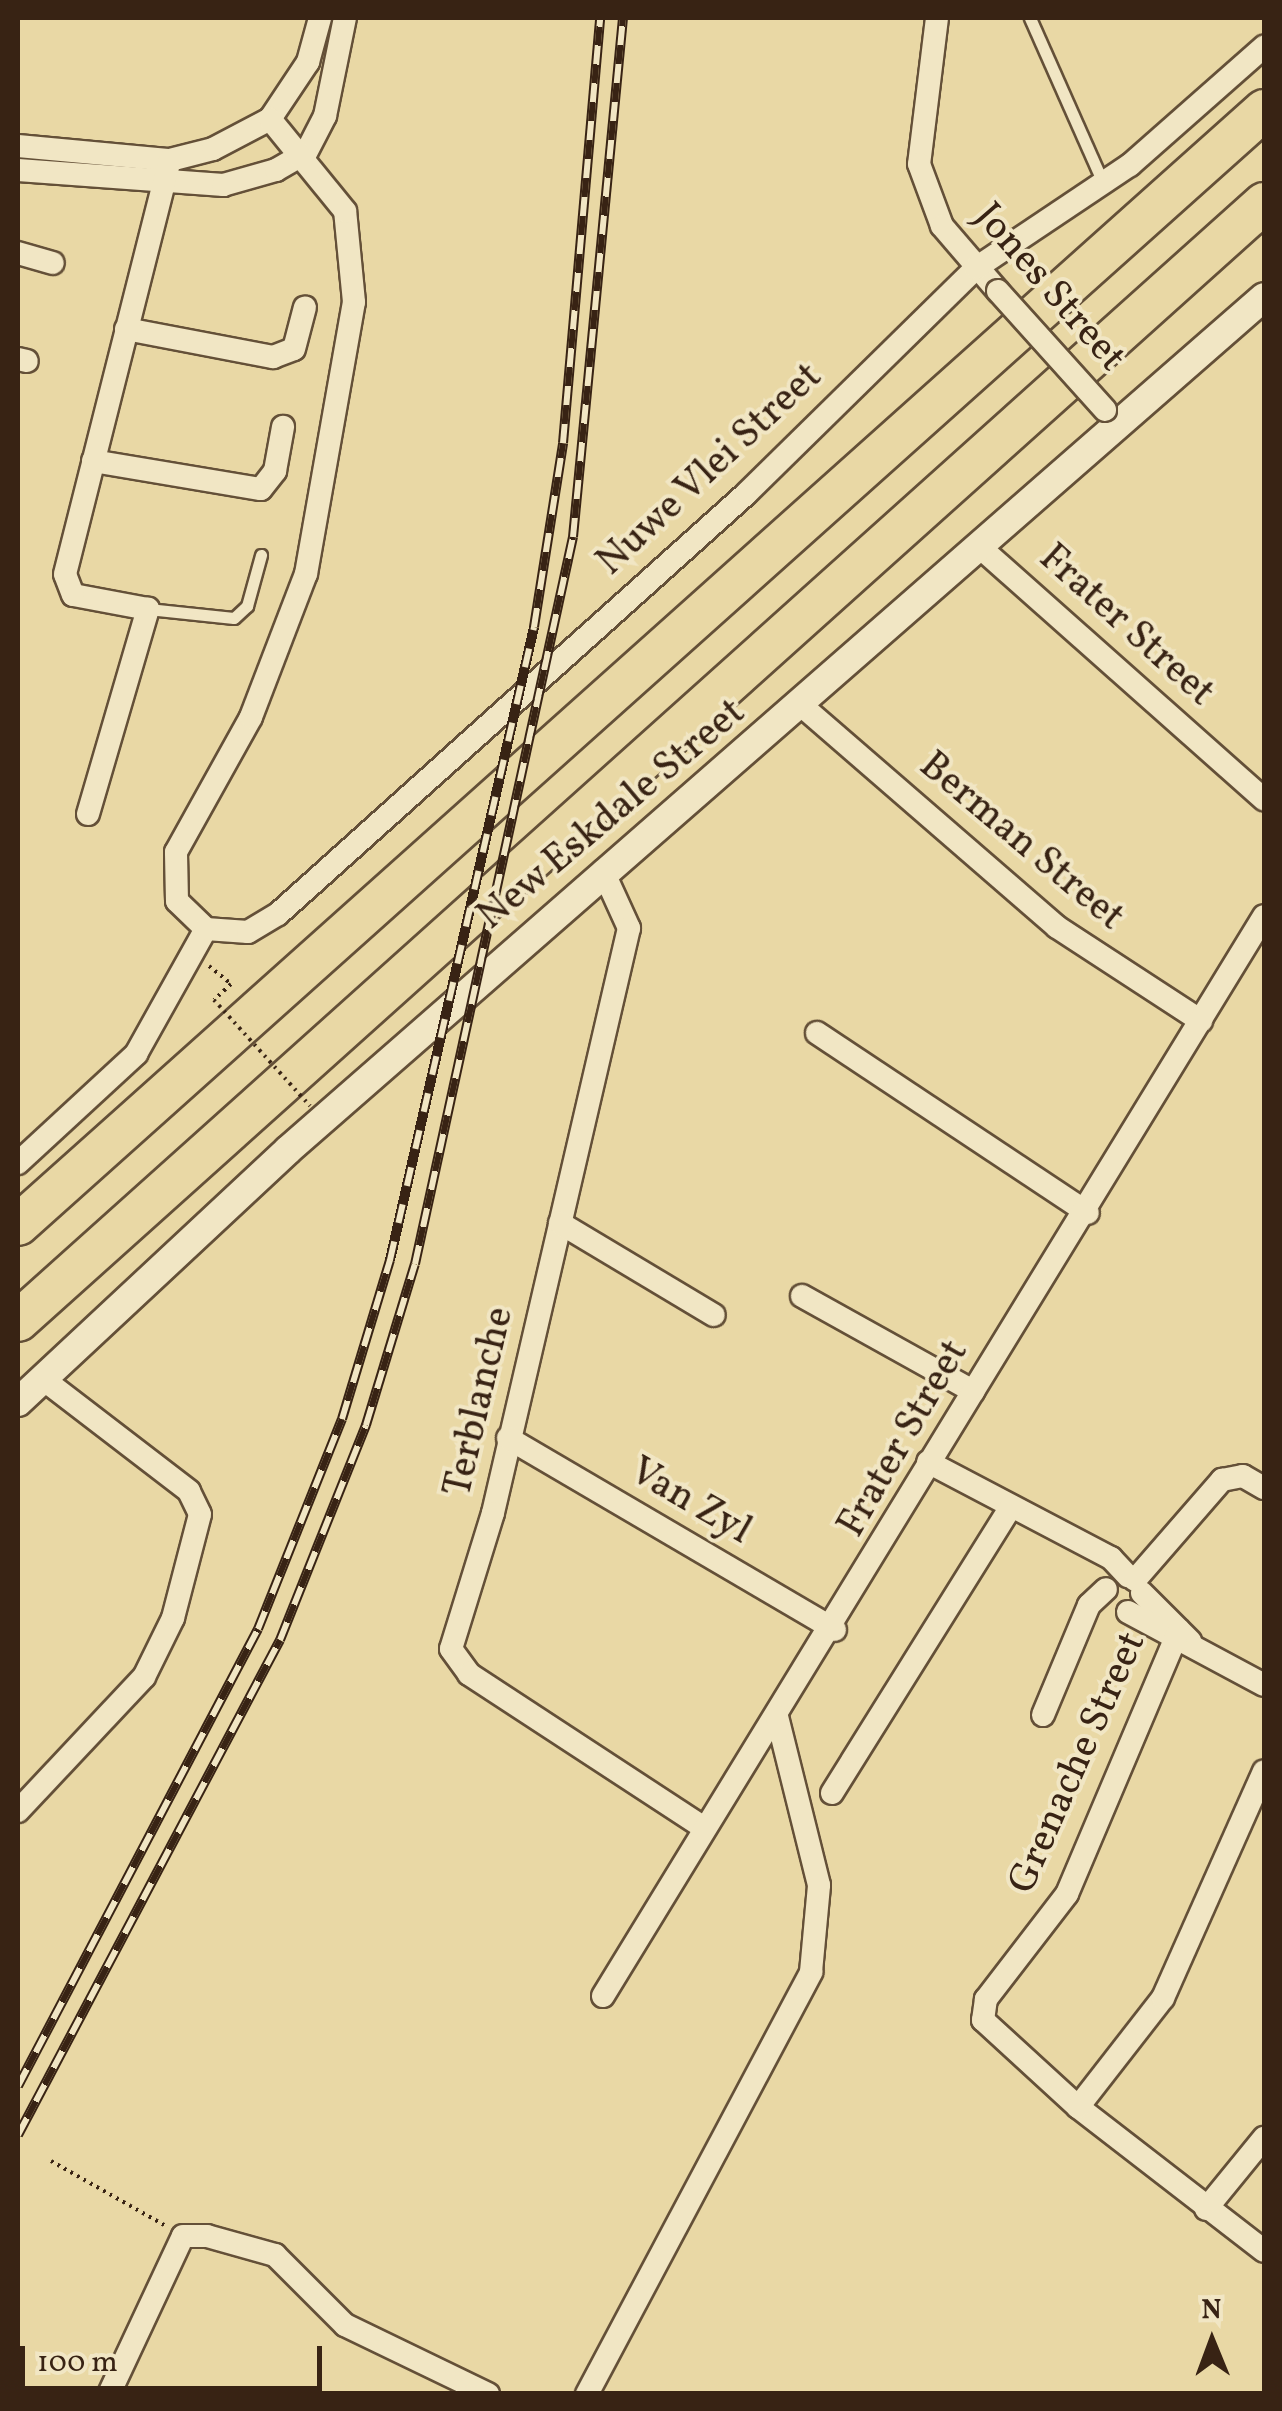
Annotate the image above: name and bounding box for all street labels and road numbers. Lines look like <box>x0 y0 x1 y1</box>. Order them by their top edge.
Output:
street label: Jones Street <box>963 194 1135 382</box>
street label: Nuwe Vlei Street <box>587 353 833 587</box>
street label: Frater Street <box>1028 535 1224 717</box>
street label: New Eskdale Street <box>468 689 756 941</box>
street label: Berman Street <box>909 742 1133 942</box>
street label: Terblanche <box>435 1302 525 1502</box>
street label: Frater Street <box>828 1332 980 1546</box>
street label: Van Zyl <box>621 1448 759 1556</box>
street label: Grenache Street <box>999 1625 1157 1901</box>

